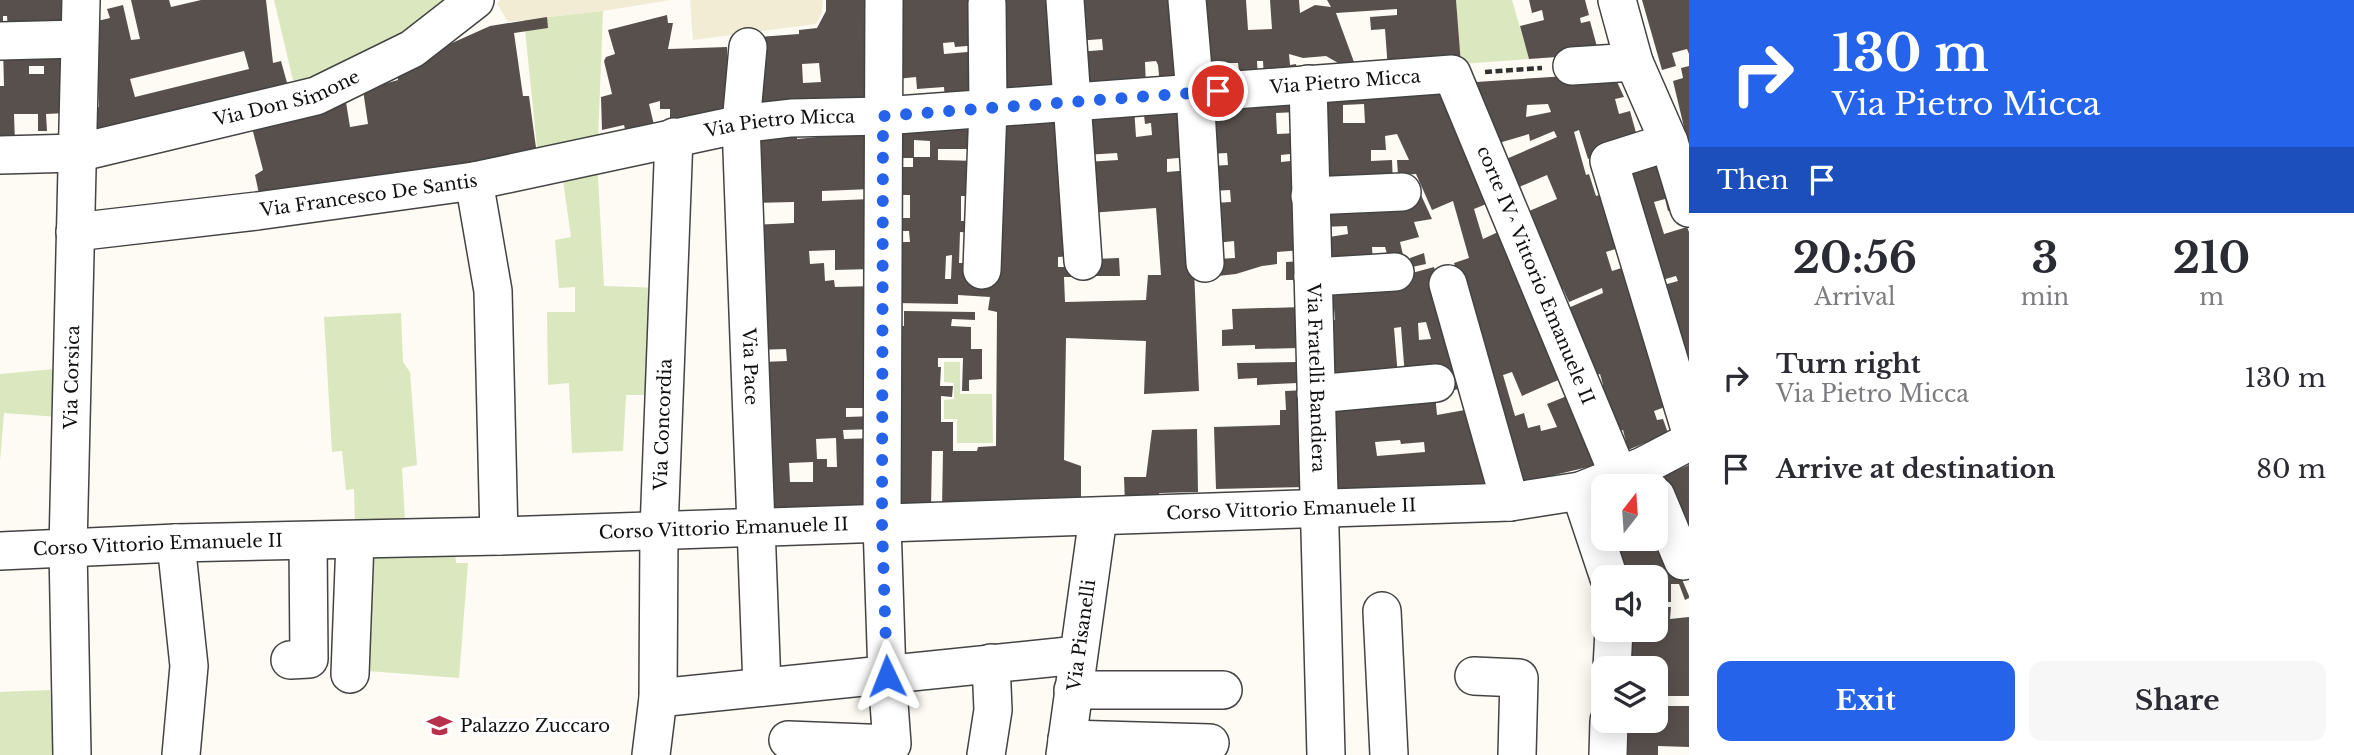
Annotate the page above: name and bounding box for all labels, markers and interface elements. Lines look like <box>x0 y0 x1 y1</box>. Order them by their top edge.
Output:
text: 130 m <box>1832 23 1989 84</box>
icon: right <box>1717 28 1808 119</box>
pin <box>1188 61 1248 121</box>
street label: Via Don Simone <box>211 65 363 131</box>
street label: Via Pietro Micca <box>1268 65 1421 98</box>
icon: arrive <box>1199 72 1237 110</box>
text: Via Pietro Micca <box>1832 84 2100 124</box>
street label: Via Pietro Micca <box>702 106 855 143</box>
street label: corte IV^ Vittorio Emanuele II <box>1472 143 1599 408</box>
icon: arrive <box>1803 161 1841 199</box>
text: Then <box>1717 164 1789 196</box>
street label: Via Francesco De Santis <box>258 170 479 222</box>
text: 20:56 <box>1793 232 1917 284</box>
text: 3 <box>2032 232 2058 284</box>
text: 210 <box>2173 232 2250 284</box>
street label: Via Fratelli Bandiera <box>1302 282 1329 473</box>
text: Arrival <box>1814 283 1896 311</box>
text: min <box>2021 283 2069 311</box>
text: m <box>2199 283 2224 311</box>
street label: Via Corsica <box>60 325 84 430</box>
street label: Via Pace <box>738 327 762 405</box>
text: Turn right <box>1776 348 1921 380</box>
street label: Via Concordia <box>649 358 677 492</box>
icon: right <box>1717 359 1755 397</box>
text: 130 m <box>2244 362 2326 394</box>
text: Via Pietro Micca <box>1776 380 1969 408</box>
icon: arrive <box>1717 450 1755 488</box>
text: Arrive at destination <box>1776 453 2056 485</box>
text: 80 m <box>2256 453 2326 485</box>
north arrow <box>1591 474 1668 551</box>
map controls <box>1591 474 1668 733</box>
street label: Corso Vittorio Emanuele II <box>1166 494 1417 525</box>
street label: Corso Vittorio Emanuele II <box>598 513 849 544</box>
street label: Corso Vittorio Emanuele II <box>33 530 283 560</box>
button: sound <box>1591 565 1668 642</box>
street label: Via Pisanelli <box>1063 578 1100 693</box>
position arrow <box>850 639 924 713</box>
button: layers <box>1591 656 1668 733</box>
button: Exit <box>1717 661 2015 741</box>
button: Share <box>2029 661 2326 741</box>
school or university icon: Palazzo Zuccaro <box>426 712 454 740</box>
place label: Palazzo Zuccaro <box>460 715 610 737</box>

